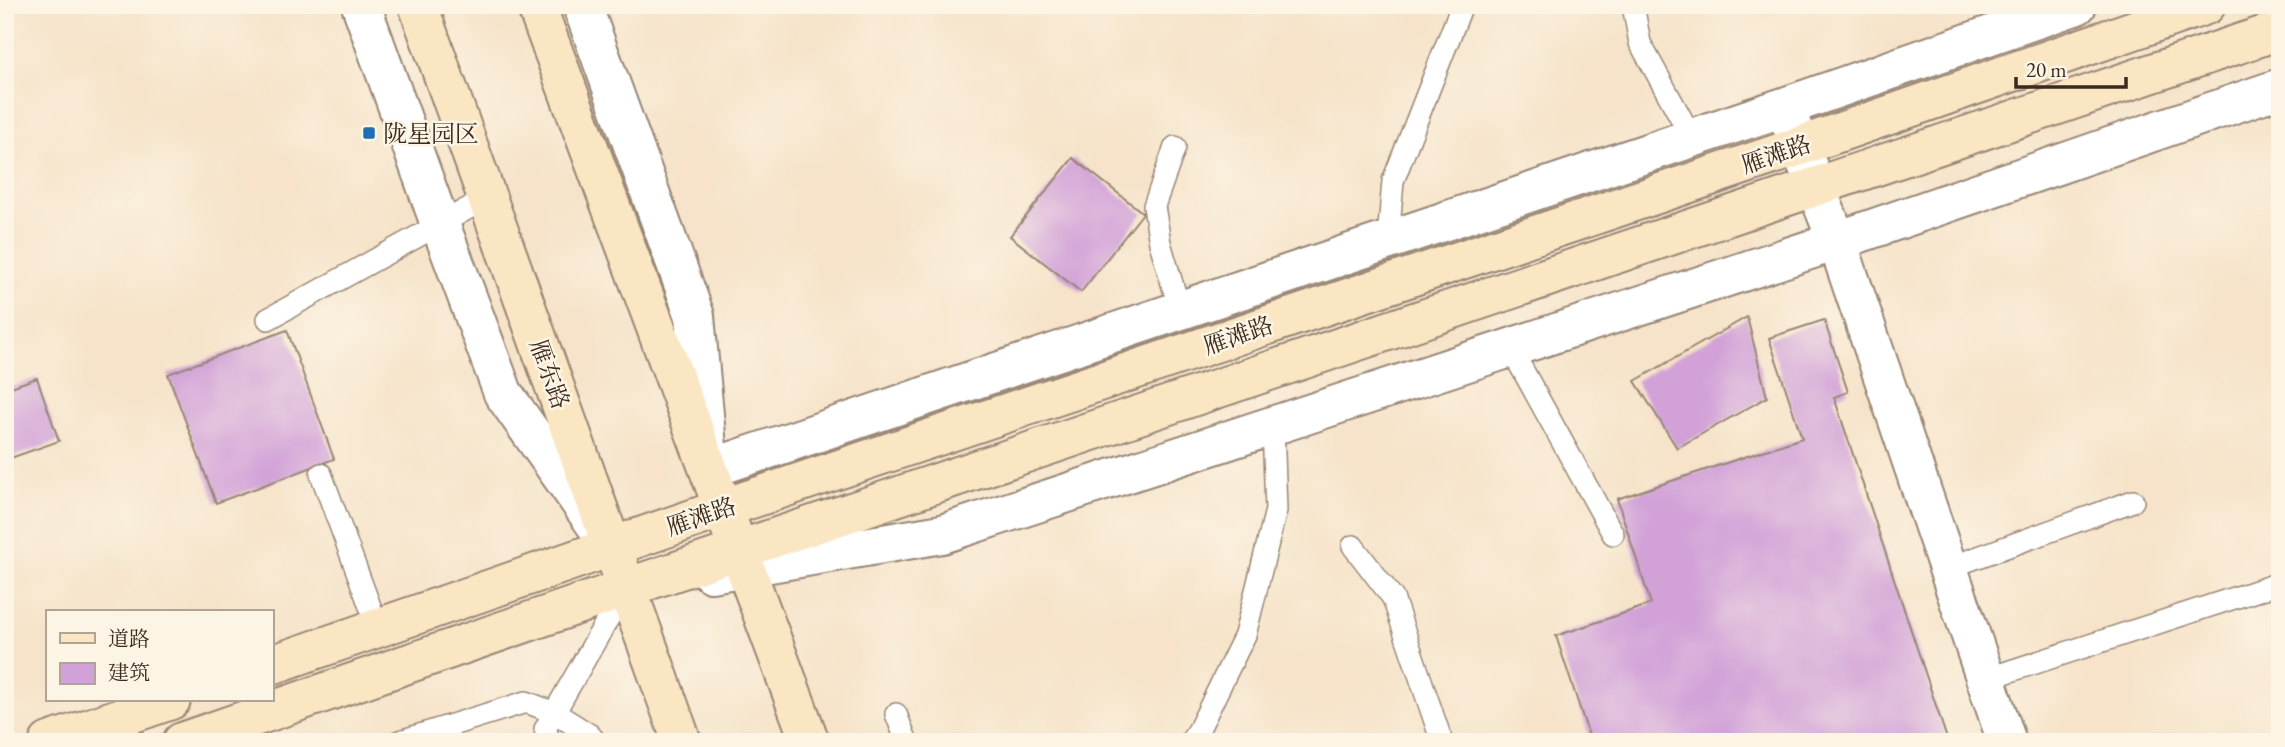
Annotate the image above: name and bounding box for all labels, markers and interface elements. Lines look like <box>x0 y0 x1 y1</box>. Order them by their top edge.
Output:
scale bar <box>2016 46 2126 90</box>
text: 20 m <box>2026 56 2067 83</box>
place label: 陇星园区 <box>383 118 479 149</box>
marker: 陇星园区 <box>361 125 377 141</box>
street label: 雁滩路 <box>1737 128 1815 180</box>
street label: 雁滩路 <box>1199 309 1277 361</box>
street label: 雁东路 <box>523 335 577 413</box>
street label: 雁滩路 <box>662 490 740 542</box>
legend <box>46 610 273 702</box>
text: 道路 <box>108 625 150 652</box>
text: 建筑 <box>108 659 150 686</box>

